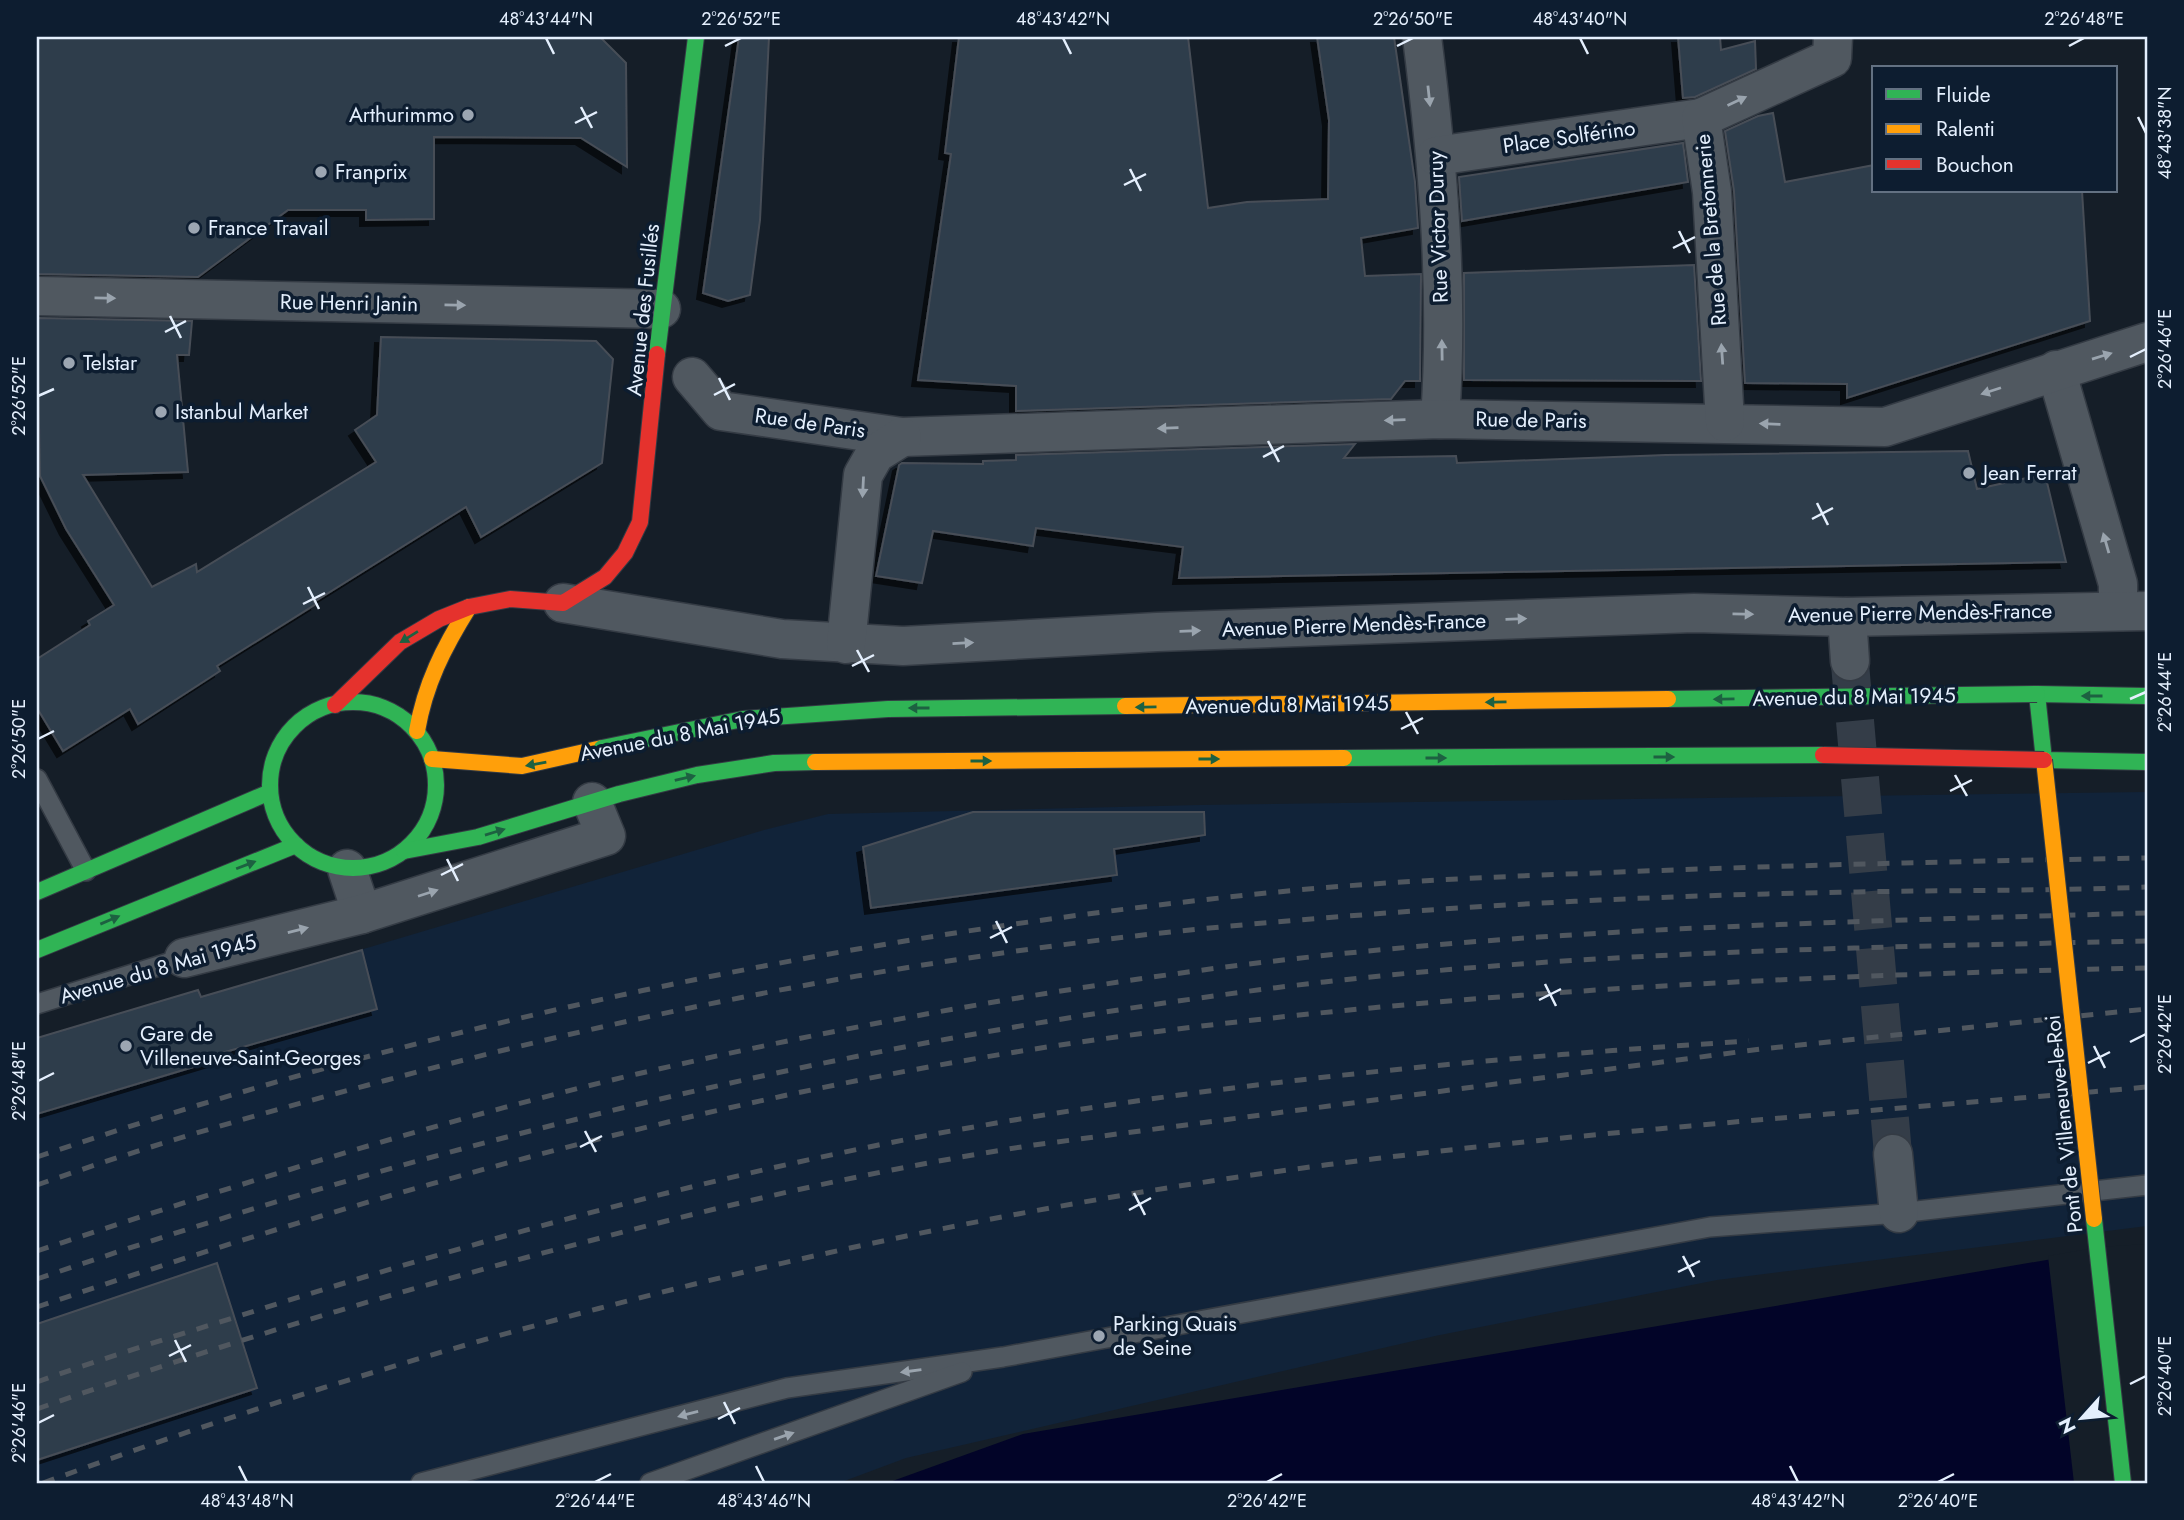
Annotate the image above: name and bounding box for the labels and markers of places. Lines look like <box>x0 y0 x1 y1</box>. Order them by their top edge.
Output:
place label: Arthurimmo <box>349 100 454 130</box>
marker: Arthurimmo <box>460 107 476 123</box>
place label: Franprix <box>335 157 407 187</box>
marker: Franprix <box>313 164 329 180</box>
place label: France Travail <box>208 213 328 243</box>
marker: France Travail <box>186 220 202 236</box>
place label: Telstar <box>83 348 138 378</box>
marker: Telstar <box>61 355 77 371</box>
place label: Istanbul Market <box>175 397 308 427</box>
marker: Istanbul Market <box>153 404 169 420</box>
place label: Jean Ferrat <box>1980 458 2077 488</box>
marker: Jean Ferrat <box>1961 465 1977 481</box>
place label: Gare de Villeneuve-Saint-Georges <box>140 1019 361 1073</box>
marker: Gare de Villeneuve-Saint-Georges <box>118 1038 134 1054</box>
place label: Parking Quais de Seine <box>1113 1309 1237 1363</box>
marker: Parking Quais de Seine <box>1091 1328 1107 1344</box>

